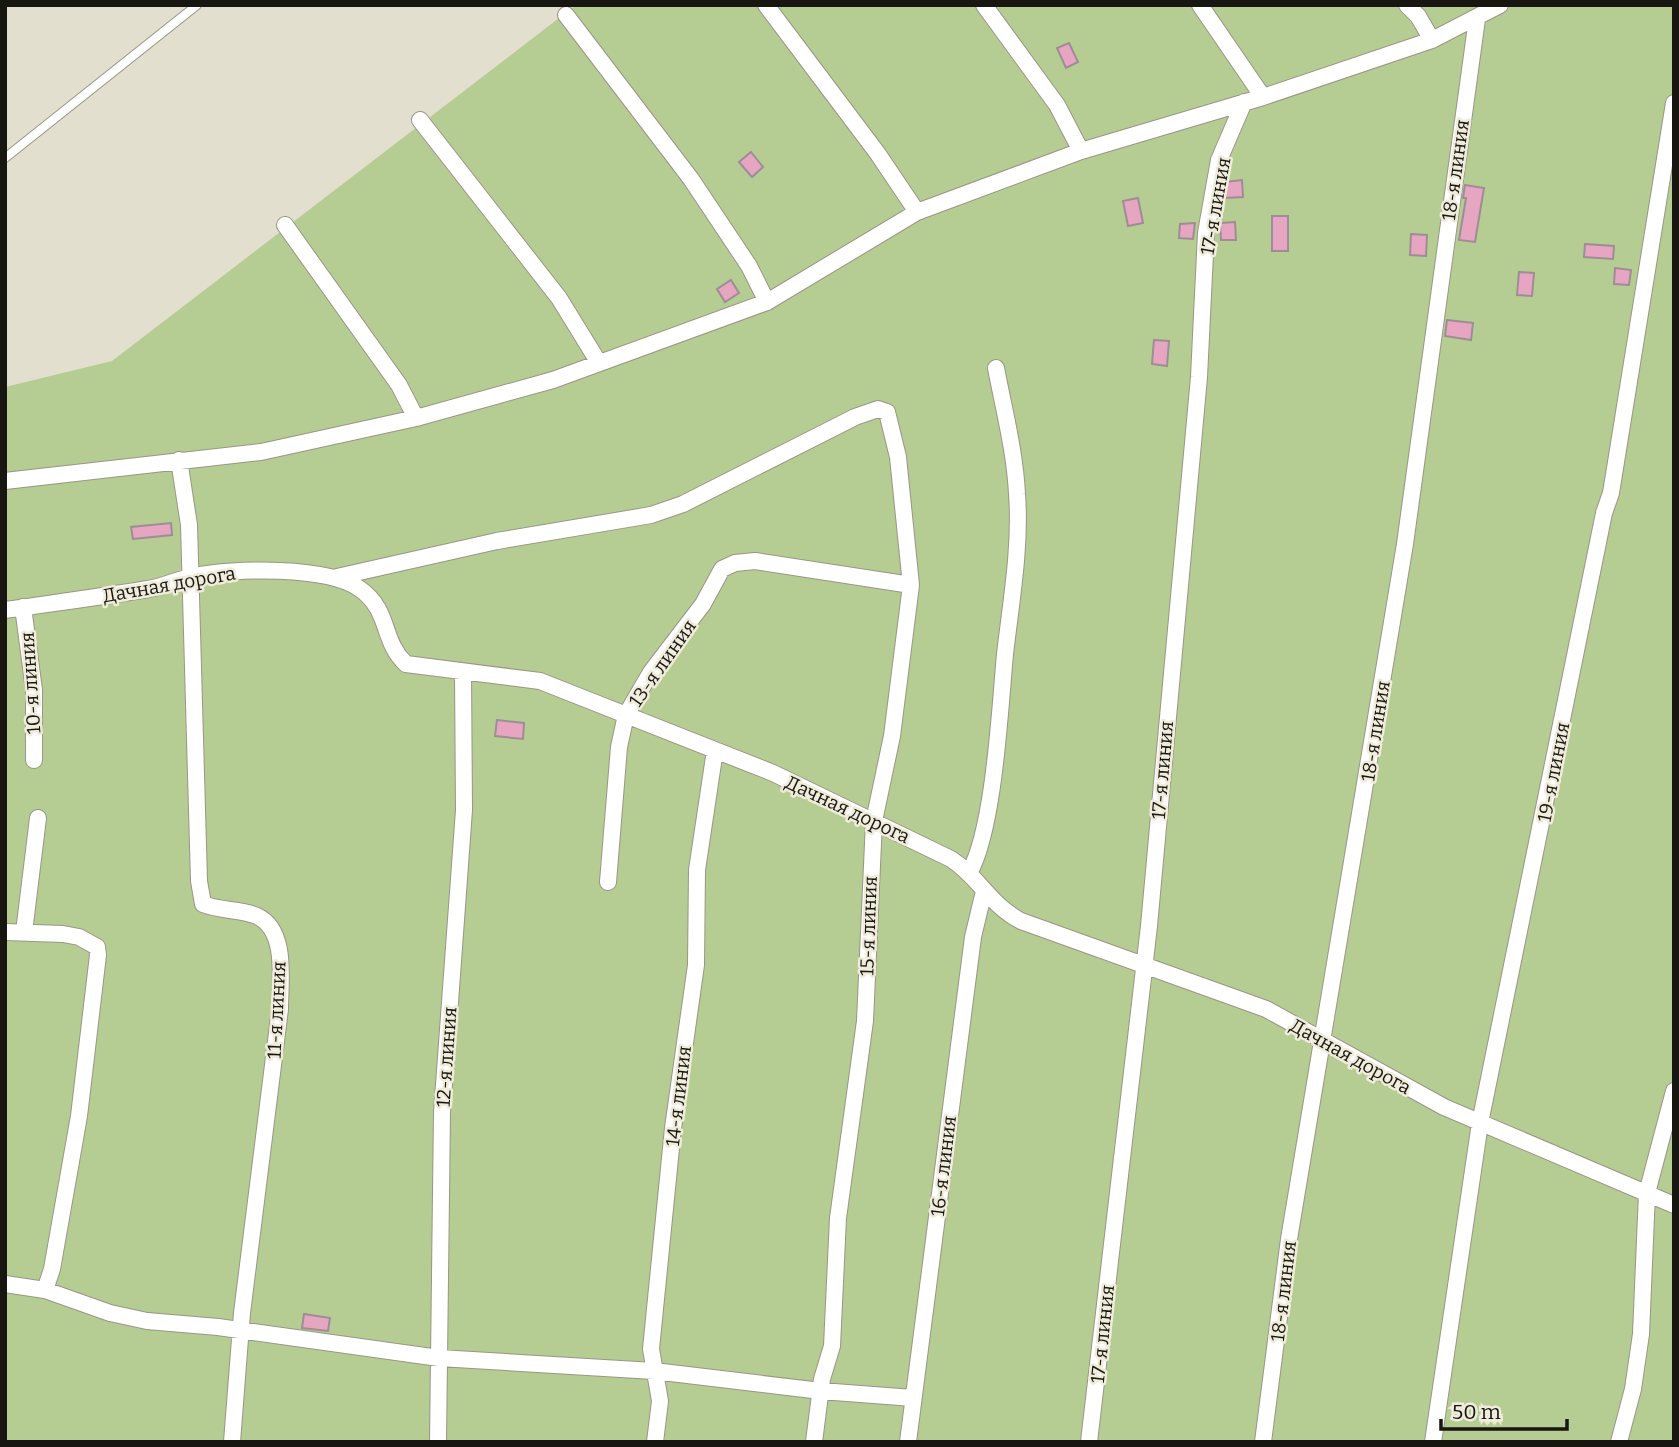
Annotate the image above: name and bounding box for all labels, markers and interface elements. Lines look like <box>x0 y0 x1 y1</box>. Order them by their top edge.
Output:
street label: 18-я линия <box>1437 118 1474 222</box>
street label: 17-я линия <box>1196 155 1235 257</box>
street label: Дачная дорога <box>101 561 238 607</box>
street label: 13-я линия <box>624 615 701 711</box>
street label: 10-я линия <box>15 631 46 735</box>
street label: 18-я линия <box>1356 679 1395 783</box>
street label: 17-я линия <box>1147 720 1178 820</box>
street label: 19-я линия <box>1533 720 1574 824</box>
street label: Дачная дорога <box>782 771 914 849</box>
street label: 15-я линия <box>855 876 882 977</box>
street label: 11-я линия <box>262 961 291 1059</box>
street label: 12-я линия <box>432 1006 461 1108</box>
street label: Дачная дорога <box>1286 1014 1416 1099</box>
street label: 14-я линия <box>661 1044 696 1148</box>
street label: 16-я линия <box>926 1114 961 1218</box>
street label: 18-я линия <box>1266 1239 1301 1343</box>
street label: 17-я линия <box>1086 1284 1119 1384</box>
scale bar <box>1441 1388 1567 1432</box>
text: 50 m <box>1452 1399 1501 1425</box>

